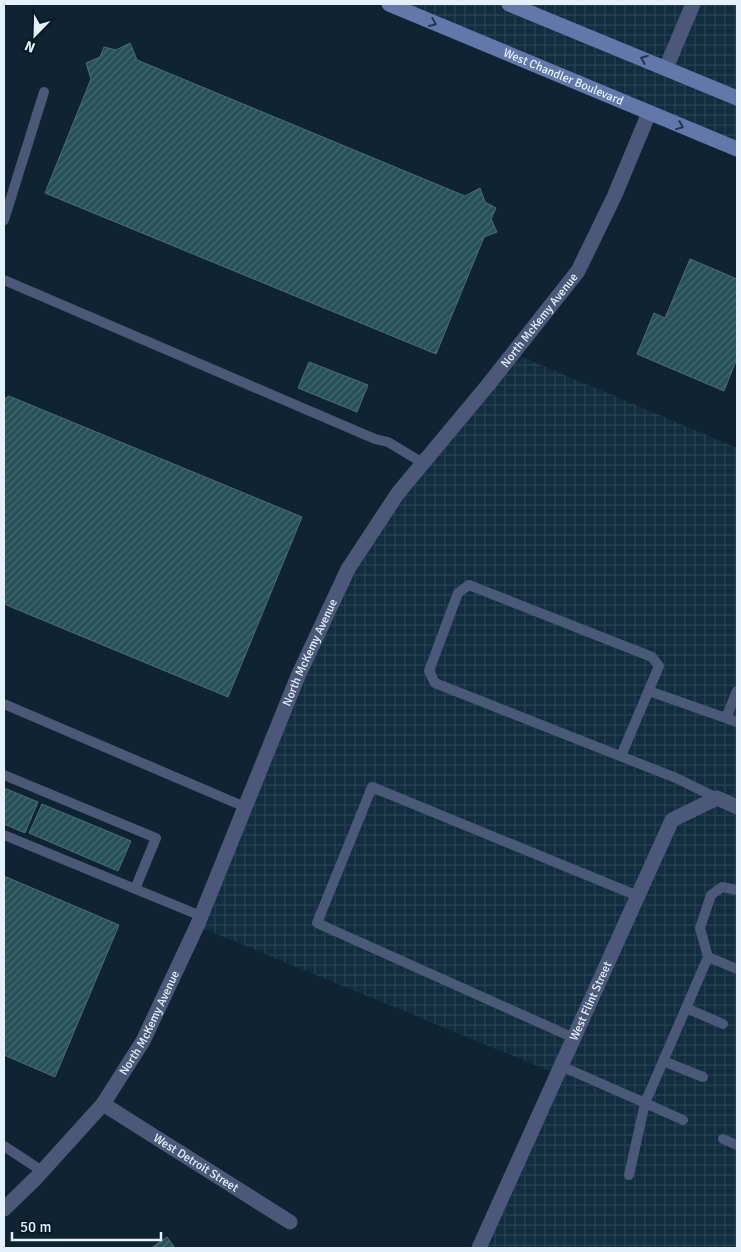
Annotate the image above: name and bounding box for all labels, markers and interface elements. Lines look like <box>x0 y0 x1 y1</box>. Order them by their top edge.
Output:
north arrow <box>10 10 60 60</box>
one-way arrow <box>429 17 437 27</box>
text: N <box>22 37 38 56</box>
street label: West Chandler Boulevard <box>501 45 626 108</box>
one-way arrow <box>640 55 649 66</box>
one-way arrow <box>675 119 684 130</box>
street label: North McKemy Avenue <box>497 270 581 370</box>
street label: North McKemy Avenue <box>279 596 340 708</box>
street label: West Flint Street <box>566 959 615 1043</box>
street label: North McKemy Avenue <box>116 968 183 1078</box>
street label: West Detroit Street <box>151 1130 241 1195</box>
scale bar <box>12 1210 161 1242</box>
text: 50 m <box>20 1218 51 1236</box>

